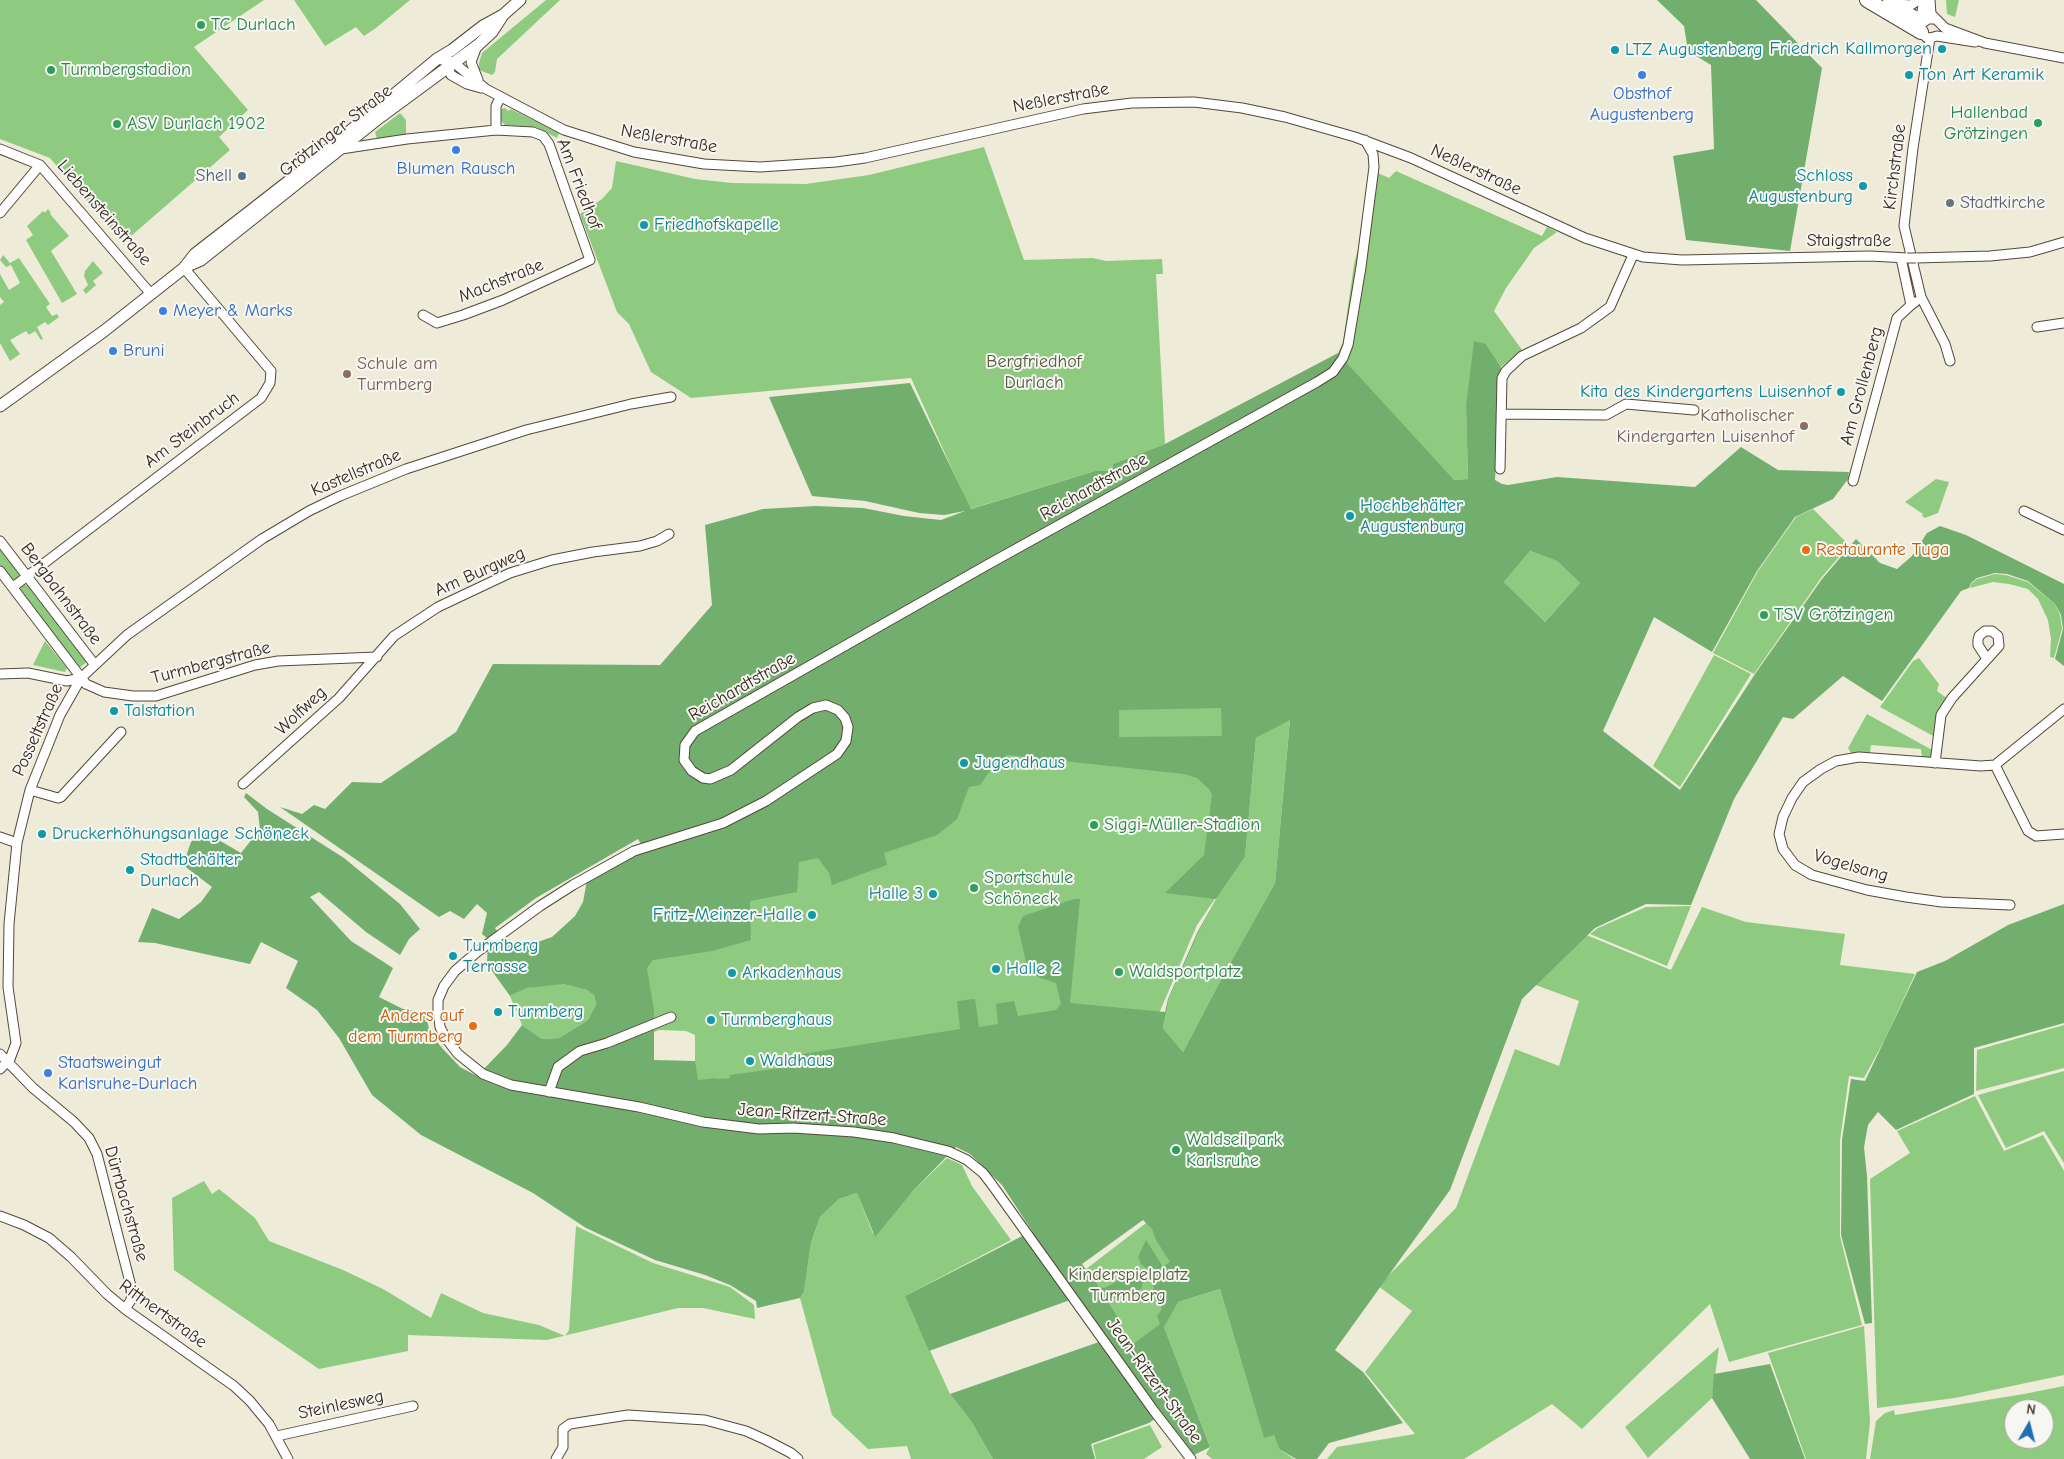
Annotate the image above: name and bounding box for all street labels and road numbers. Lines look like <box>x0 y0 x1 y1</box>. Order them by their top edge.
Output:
street label: Neßlerstraße <box>1011 78 1111 118</box>
street label: Grötzinger Straße <box>275 80 397 182</box>
street label: Neßlerstraße <box>619 120 719 158</box>
street label: Kirchstraße <box>1879 123 1911 211</box>
street label: Am Friedhof <box>552 135 606 233</box>
street label: Neßlerstraße <box>1427 140 1525 200</box>
street label: Liebensteinstraße <box>52 156 156 270</box>
street label: Staigstraße <box>1807 230 1891 252</box>
street label: Machstraße <box>455 254 547 308</box>
street label: Am Grollenberg <box>1836 324 1888 448</box>
street label: Am Steinbruch <box>140 387 244 473</box>
street label: Kastellstraße <box>308 444 404 502</box>
street label: Reichardtstraße <box>1036 449 1152 525</box>
street label: Bergbahnstraße <box>16 539 106 649</box>
street label: Am Burgweg <box>431 542 529 602</box>
street label: Turmbergstraße <box>149 637 273 689</box>
street label: Reichardtstraße <box>685 648 799 726</box>
street label: Posseltstraße <box>8 680 68 780</box>
street label: Wolfweg <box>271 682 331 740</box>
street label: Vogelsang <box>1811 845 1891 887</box>
street label: Jean-Ritzert-Straße <box>737 1099 887 1131</box>
street label: Dürrbachstraße <box>99 1144 153 1264</box>
street label: Rittnertstraße <box>115 1275 211 1353</box>
street label: Jean-Ritzert-Straße <box>1101 1314 1207 1448</box>
street label: Steinlesweg <box>296 1385 386 1425</box>

